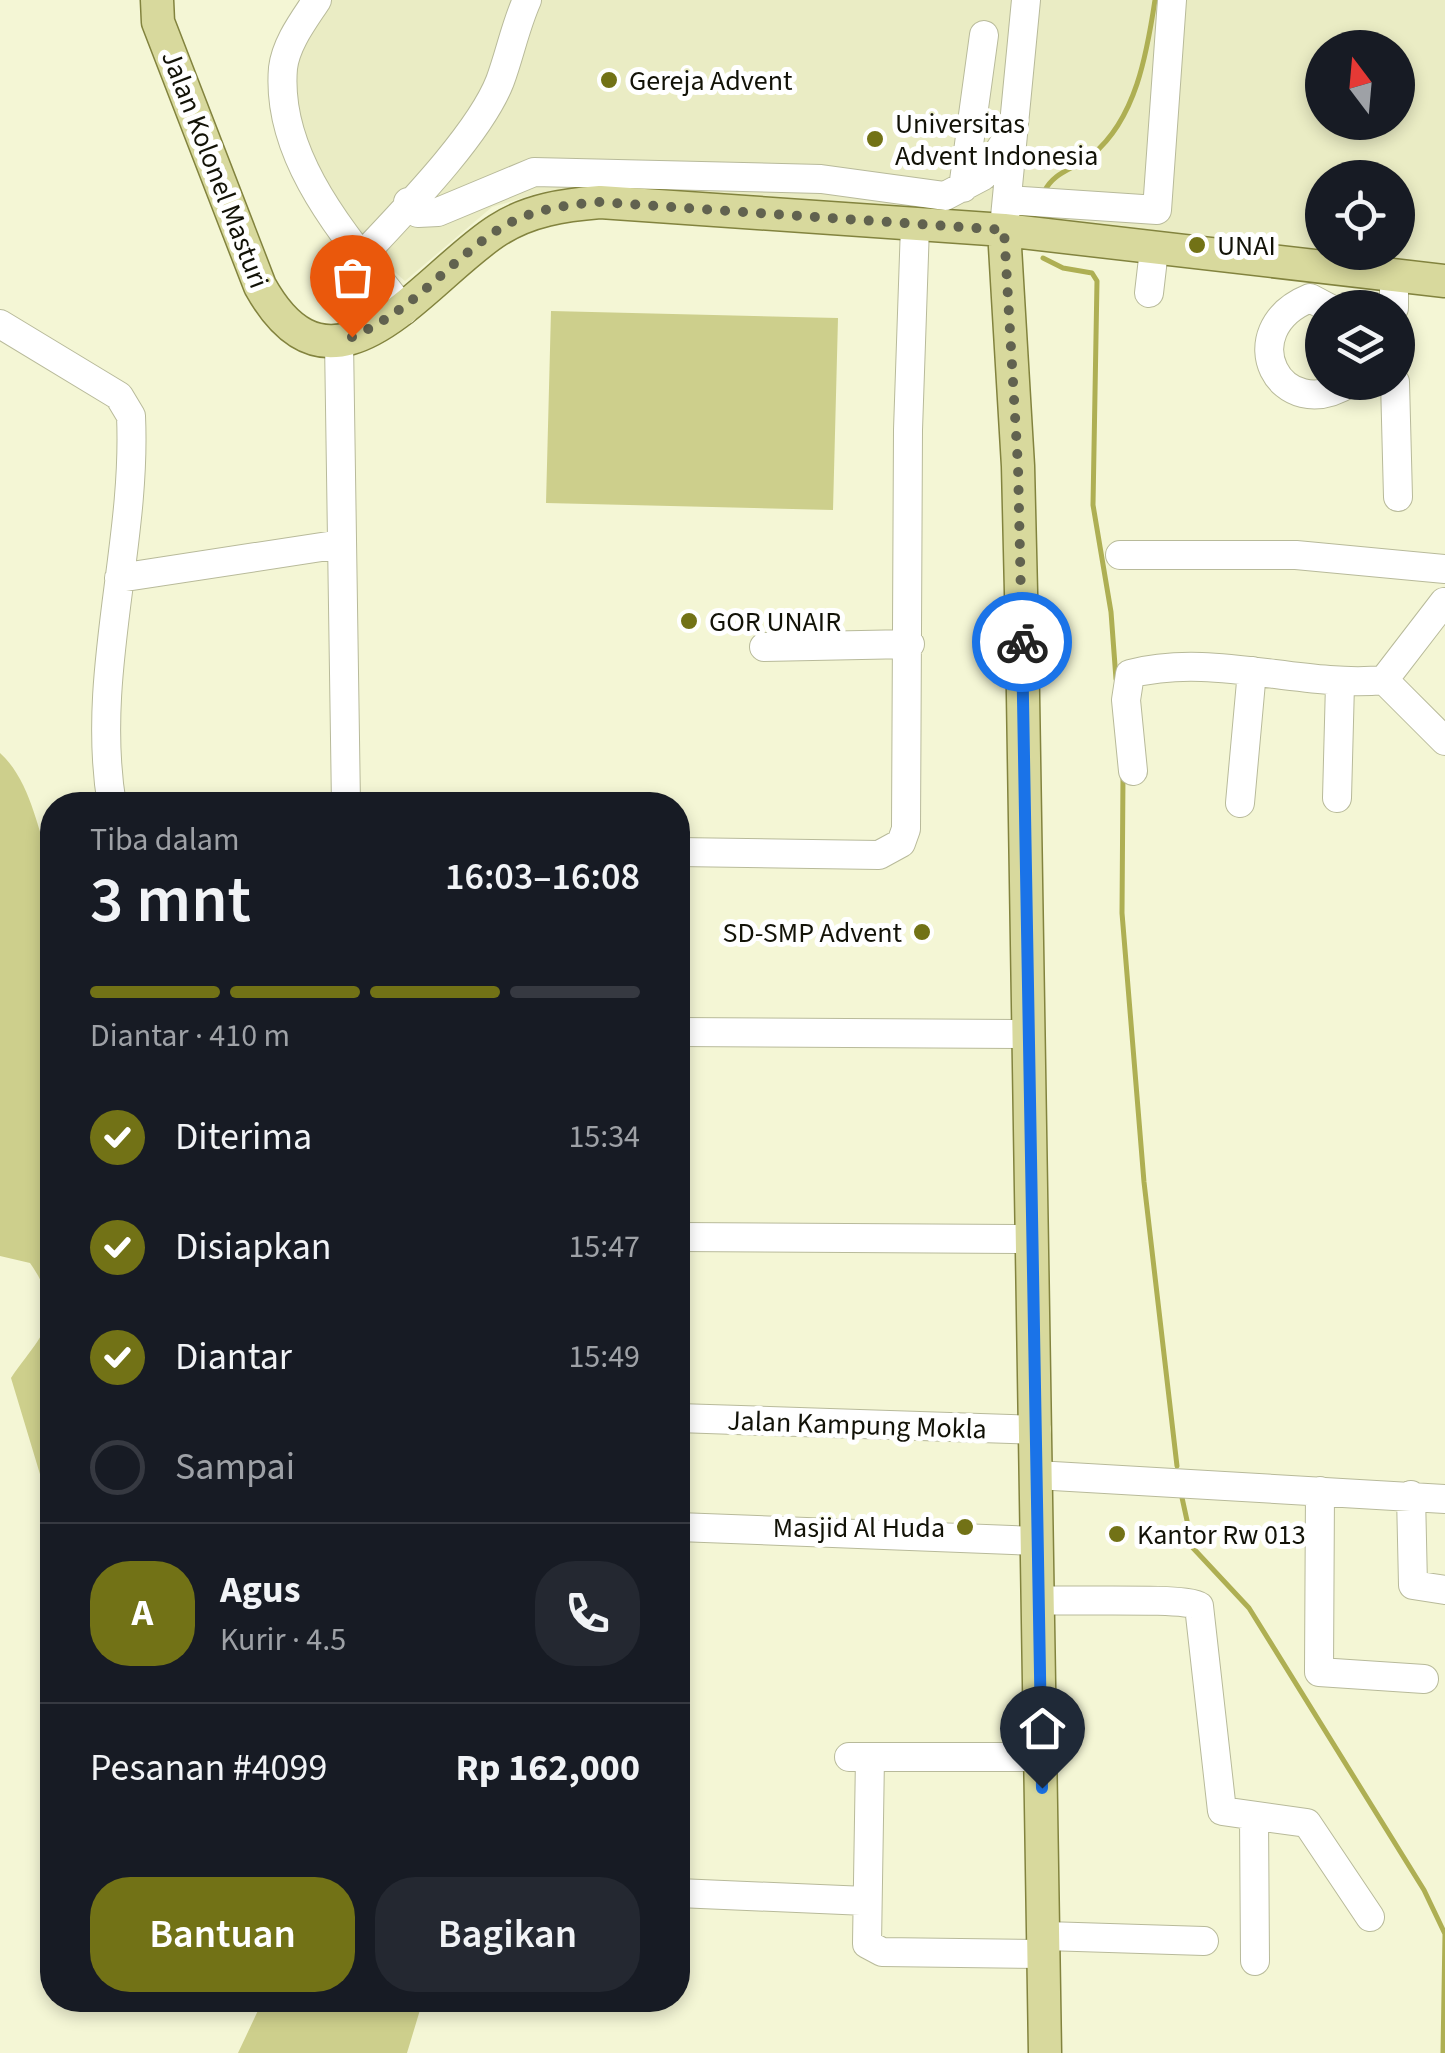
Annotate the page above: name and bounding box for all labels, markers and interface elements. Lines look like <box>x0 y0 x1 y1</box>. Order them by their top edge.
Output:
north arrow <box>1305 30 1415 140</box>
map controls <box>1305 30 1415 400</box>
street label: Jalan Kolonel Masturi <box>151 45 279 294</box>
place label: Gereja Advent <box>629 61 793 101</box>
marker: Gereja Advent <box>598 69 620 91</box>
place label: Universitas Advent Indonesia <box>895 104 1098 176</box>
marker: Universitas Advent Indonesia <box>864 128 886 150</box>
button: locate <box>1305 160 1415 270</box>
place label: UNAI <box>1217 226 1276 266</box>
marker: UNAI <box>1186 234 1208 256</box>
pin <box>310 235 395 338</box>
icon: bag <box>325 250 380 305</box>
button: layers <box>1305 290 1415 400</box>
courier <box>972 592 1072 692</box>
place label: GOR UNAIR <box>709 602 841 642</box>
marker: GOR UNAIR <box>678 610 700 632</box>
icon: bike <box>995 615 1050 670</box>
text: Tiba dalam <box>90 817 240 863</box>
text: 16:03–16:08 <box>445 850 640 904</box>
text: 3 mnt <box>90 854 251 947</box>
place label: SD-SMP Advent <box>722 913 903 953</box>
marker: SD-SMP Advent <box>911 921 933 943</box>
text: Diantar · 410 m <box>90 1013 290 1059</box>
icon: check <box>90 1110 145 1165</box>
text: Diterima <box>175 1110 312 1164</box>
text: 15:34 <box>568 1114 640 1160</box>
icon: check <box>90 1220 145 1275</box>
text: Disiapkan <box>175 1220 332 1274</box>
text: 15:47 <box>568 1224 640 1270</box>
icon: check <box>90 1330 145 1385</box>
text: Diantar <box>175 1330 292 1384</box>
text: 15:49 <box>568 1334 640 1380</box>
street label: Jalan Kampung Mokla <box>727 1400 987 1450</box>
text: Sampai <box>175 1440 295 1494</box>
place label: Masjid Al Huda <box>773 1508 945 1548</box>
place label: Kantor Rw 013 <box>1137 1515 1306 1555</box>
marker: Masjid Al Huda <box>954 1516 976 1538</box>
marker: Kantor Rw 013 <box>1106 1523 1128 1545</box>
button: phone <box>535 1561 640 1666</box>
text: Agus <box>220 1563 300 1617</box>
text: A <box>132 1586 153 1640</box>
text: Kurir · 4.5 <box>220 1617 346 1663</box>
pin <box>1000 1686 1085 1789</box>
icon: home <box>1015 1701 1070 1756</box>
text: Pesanan #4099 <box>90 1741 327 1795</box>
text: Rp 162,000 <box>456 1741 640 1795</box>
button: Bantuan <box>90 1877 355 1992</box>
button: Bagikan <box>375 1877 640 1992</box>

